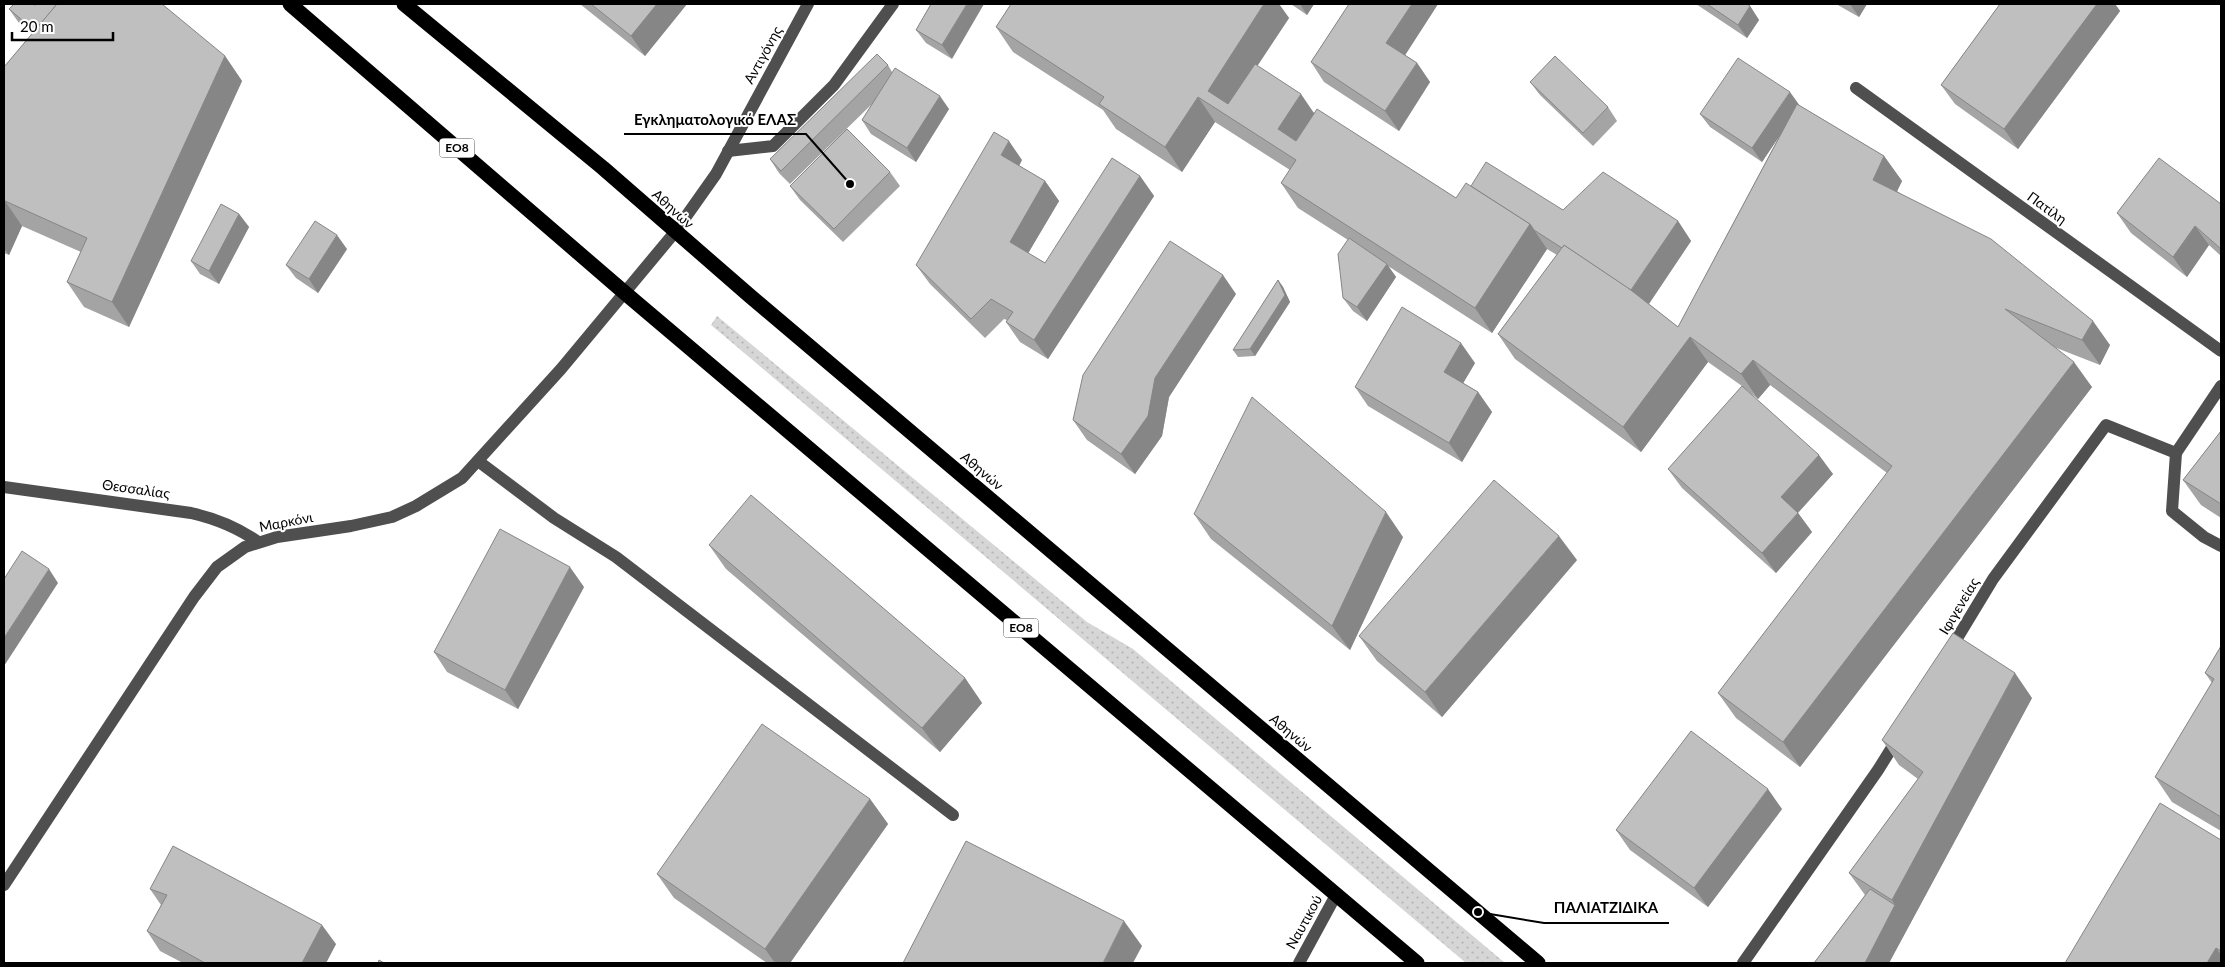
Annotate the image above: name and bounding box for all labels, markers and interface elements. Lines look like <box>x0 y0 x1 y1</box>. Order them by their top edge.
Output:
scale bar <box>12 10 114 42</box>
text: 20 m <box>20 17 54 35</box>
street label: Αντιγόνης <box>740 23 786 87</box>
callout: Εγκληματολογικό ΕΛΑΣ <box>624 104 806 134</box>
text: Εγκληματολογικό ΕΛΑΣ <box>634 110 796 128</box>
road number: ΕΟ8 <box>440 138 474 158</box>
street label: Αθηνών <box>649 185 698 232</box>
street label: Πατίλη <box>2024 188 2070 228</box>
street label: Αθηνών <box>958 448 1007 493</box>
street label: Θεσσαλίας <box>101 475 172 502</box>
street label: Μαρκόνι <box>258 508 314 535</box>
street label: Ιφιγενείας <box>1935 574 1982 637</box>
road number: ΕΟ8 <box>1004 618 1038 638</box>
street label: Αθηνών <box>1267 710 1316 755</box>
street label: Ναυτικού <box>1282 892 1325 952</box>
callout: ΠΑΛΙΑΤΖΙΔΙΚΑ <box>1544 893 1669 923</box>
text: ΠΑΛΙΑΤΖΙΔΙΚΑ <box>1554 898 1659 916</box>

